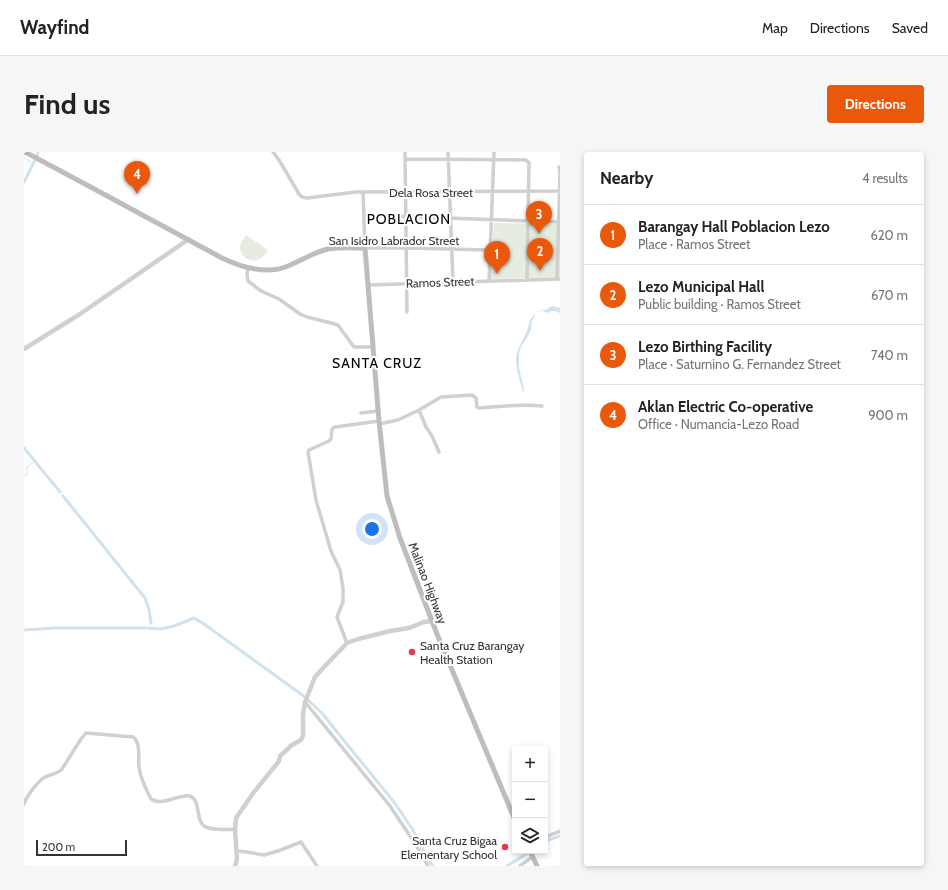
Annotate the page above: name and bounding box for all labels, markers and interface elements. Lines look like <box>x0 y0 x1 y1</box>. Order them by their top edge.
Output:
text: Wayfind <box>20 16 89 39</box>
text: Map <box>762 19 788 37</box>
text: Directions <box>810 19 870 37</box>
text: Saved <box>892 19 928 37</box>
button: Directions <box>827 85 924 123</box>
text: Find us <box>24 87 110 121</box>
pin: 4 <box>124 161 150 194</box>
text: Nearby <box>600 168 653 188</box>
text: 4 results <box>862 170 908 186</box>
street label: Dela Rosa Street <box>389 185 473 200</box>
pin: 3 <box>526 201 552 234</box>
district label: POBLACION <box>367 210 451 228</box>
text: Barangay Hall Poblacion Lezo <box>638 218 830 236</box>
text: 1 <box>611 227 615 243</box>
text: 620 m <box>870 227 908 243</box>
street label: San Isidro Labrador Street <box>329 233 459 248</box>
text: Place · Ramos Street <box>638 236 750 252</box>
pin: 2 <box>527 238 553 271</box>
pin: 1 <box>484 241 510 274</box>
street label: Ramos Street <box>405 273 475 291</box>
text: Lezo Municipal Hall <box>638 278 764 296</box>
text: 2 <box>610 287 616 303</box>
text: 670 m <box>871 287 908 303</box>
text: Public building · Ramos Street <box>638 296 801 312</box>
text: Lezo Birthing Facility <box>638 338 772 356</box>
text: 3 <box>609 347 617 363</box>
text: 740 m <box>871 347 908 363</box>
district label: SANTA CRUZ <box>332 354 422 372</box>
text: Place · Saturnino G. Fernandez Street <box>638 356 841 372</box>
text: Aklan Electric Co-operative <box>638 398 813 416</box>
text: 4 <box>609 407 617 423</box>
text: 900 m <box>868 407 908 423</box>
text: Office · Numancia-Lezo Road <box>638 416 799 432</box>
your location <box>362 519 382 539</box>
street label: Malinao Highway <box>406 540 450 626</box>
place label: Santa Cruz Barangay Health Station <box>420 638 524 667</box>
marker: Santa Cruz Barangay Health Station <box>407 647 417 657</box>
map controls <box>512 746 548 854</box>
button: + <box>512 746 548 782</box>
button: − <box>512 782 548 818</box>
button: layers <box>512 818 548 854</box>
place label: Santa Cruz Bigaa Elementary School <box>401 833 497 862</box>
scale bar <box>36 838 127 857</box>
text: 200 m <box>42 840 75 854</box>
marker: Santa Cruz Bigaa Elementary School <box>500 842 510 852</box>

